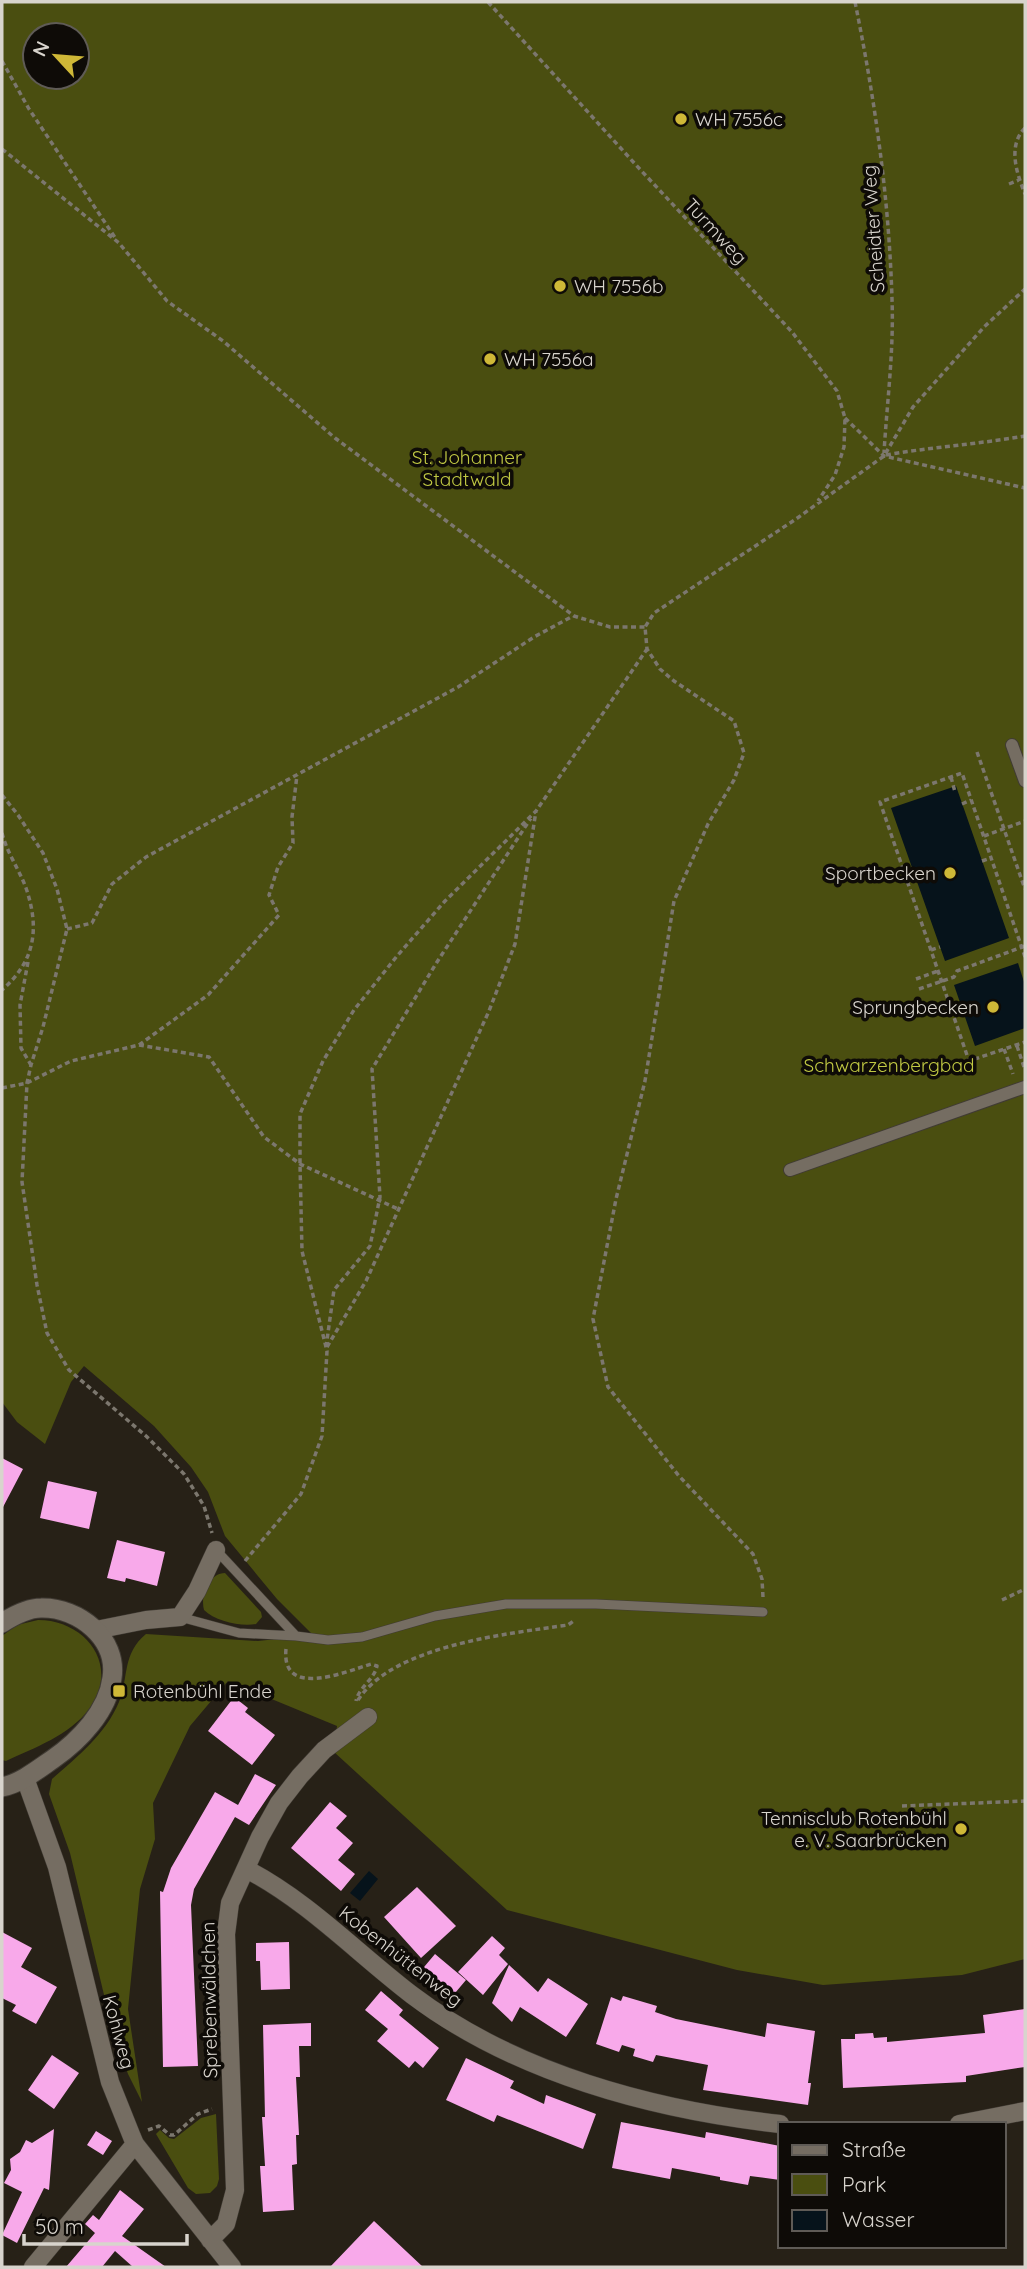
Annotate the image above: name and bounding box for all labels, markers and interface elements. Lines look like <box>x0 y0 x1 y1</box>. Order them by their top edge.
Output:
north arrow <box>21 21 91 91</box>
text: N <box>27 37 55 60</box>
place label: WH 7556c <box>695 107 783 131</box>
marker: WH 7556c <box>673 111 689 127</box>
street label: Scheidter Weg <box>857 164 889 294</box>
street label: Turmweg <box>679 193 753 269</box>
place label: WH 7556b <box>574 274 663 298</box>
marker: WH 7556b <box>552 278 568 294</box>
place label: WH 7556a <box>504 347 593 371</box>
marker: WH 7556a <box>482 351 498 367</box>
park label: St. Johanner Stadtwald <box>412 445 523 491</box>
place label: Sportbecken <box>825 861 936 885</box>
marker: Sportbecken <box>942 865 958 881</box>
place label: Sprungbecken <box>852 995 979 1019</box>
marker: Sprungbecken <box>985 999 1001 1015</box>
park label: Schwarzenbergbad <box>804 1053 974 1077</box>
place label: Rotenbühl Ende <box>133 1679 272 1703</box>
marker: Rotenbühl Ende <box>111 1683 127 1699</box>
place label: Tennisclub Rotenbühl e. V. Saarbrücken <box>761 1806 947 1852</box>
marker: Tennisclub Rotenbühl e. V. Saarbrücken <box>953 1821 969 1837</box>
street label: Kobenhüttenweg <box>334 1900 468 2012</box>
street label: Sprebenwäldchen <box>196 1921 222 2079</box>
street label: Kohlweg <box>98 1992 140 2072</box>
legend <box>778 2122 1006 2248</box>
text: Straße <box>842 2136 906 2162</box>
text: Park <box>842 2171 886 2197</box>
scale bar <box>24 2202 187 2246</box>
text: Wasser <box>842 2206 914 2232</box>
text: 50 m <box>35 2213 84 2239</box>

